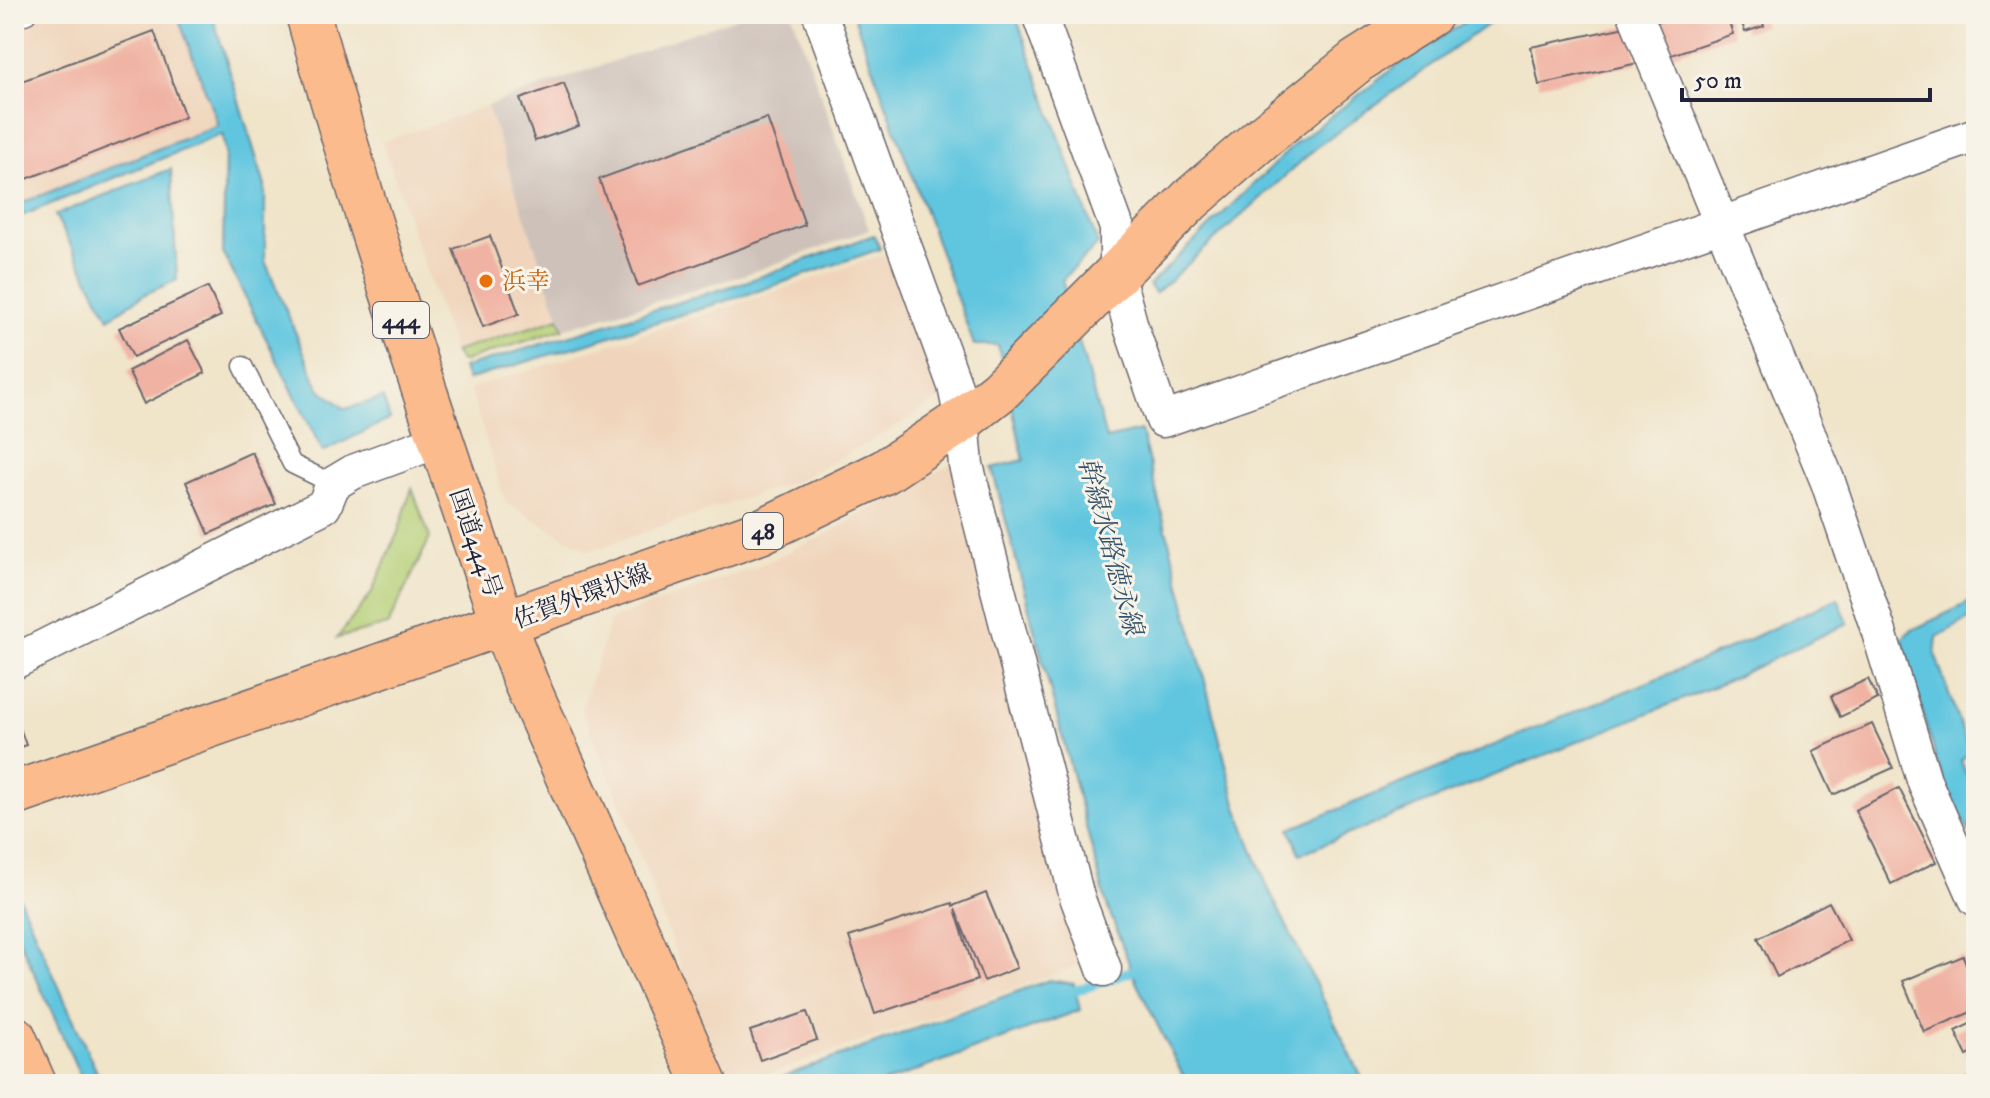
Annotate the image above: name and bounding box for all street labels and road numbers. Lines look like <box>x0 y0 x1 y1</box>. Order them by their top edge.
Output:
road number: 444 <box>373 302 429 338</box>
street label: 国道444号 <box>442 485 508 602</box>
road number: 48 <box>743 513 783 549</box>
street label: 佐賀外環状線 <box>510 558 655 636</box>

